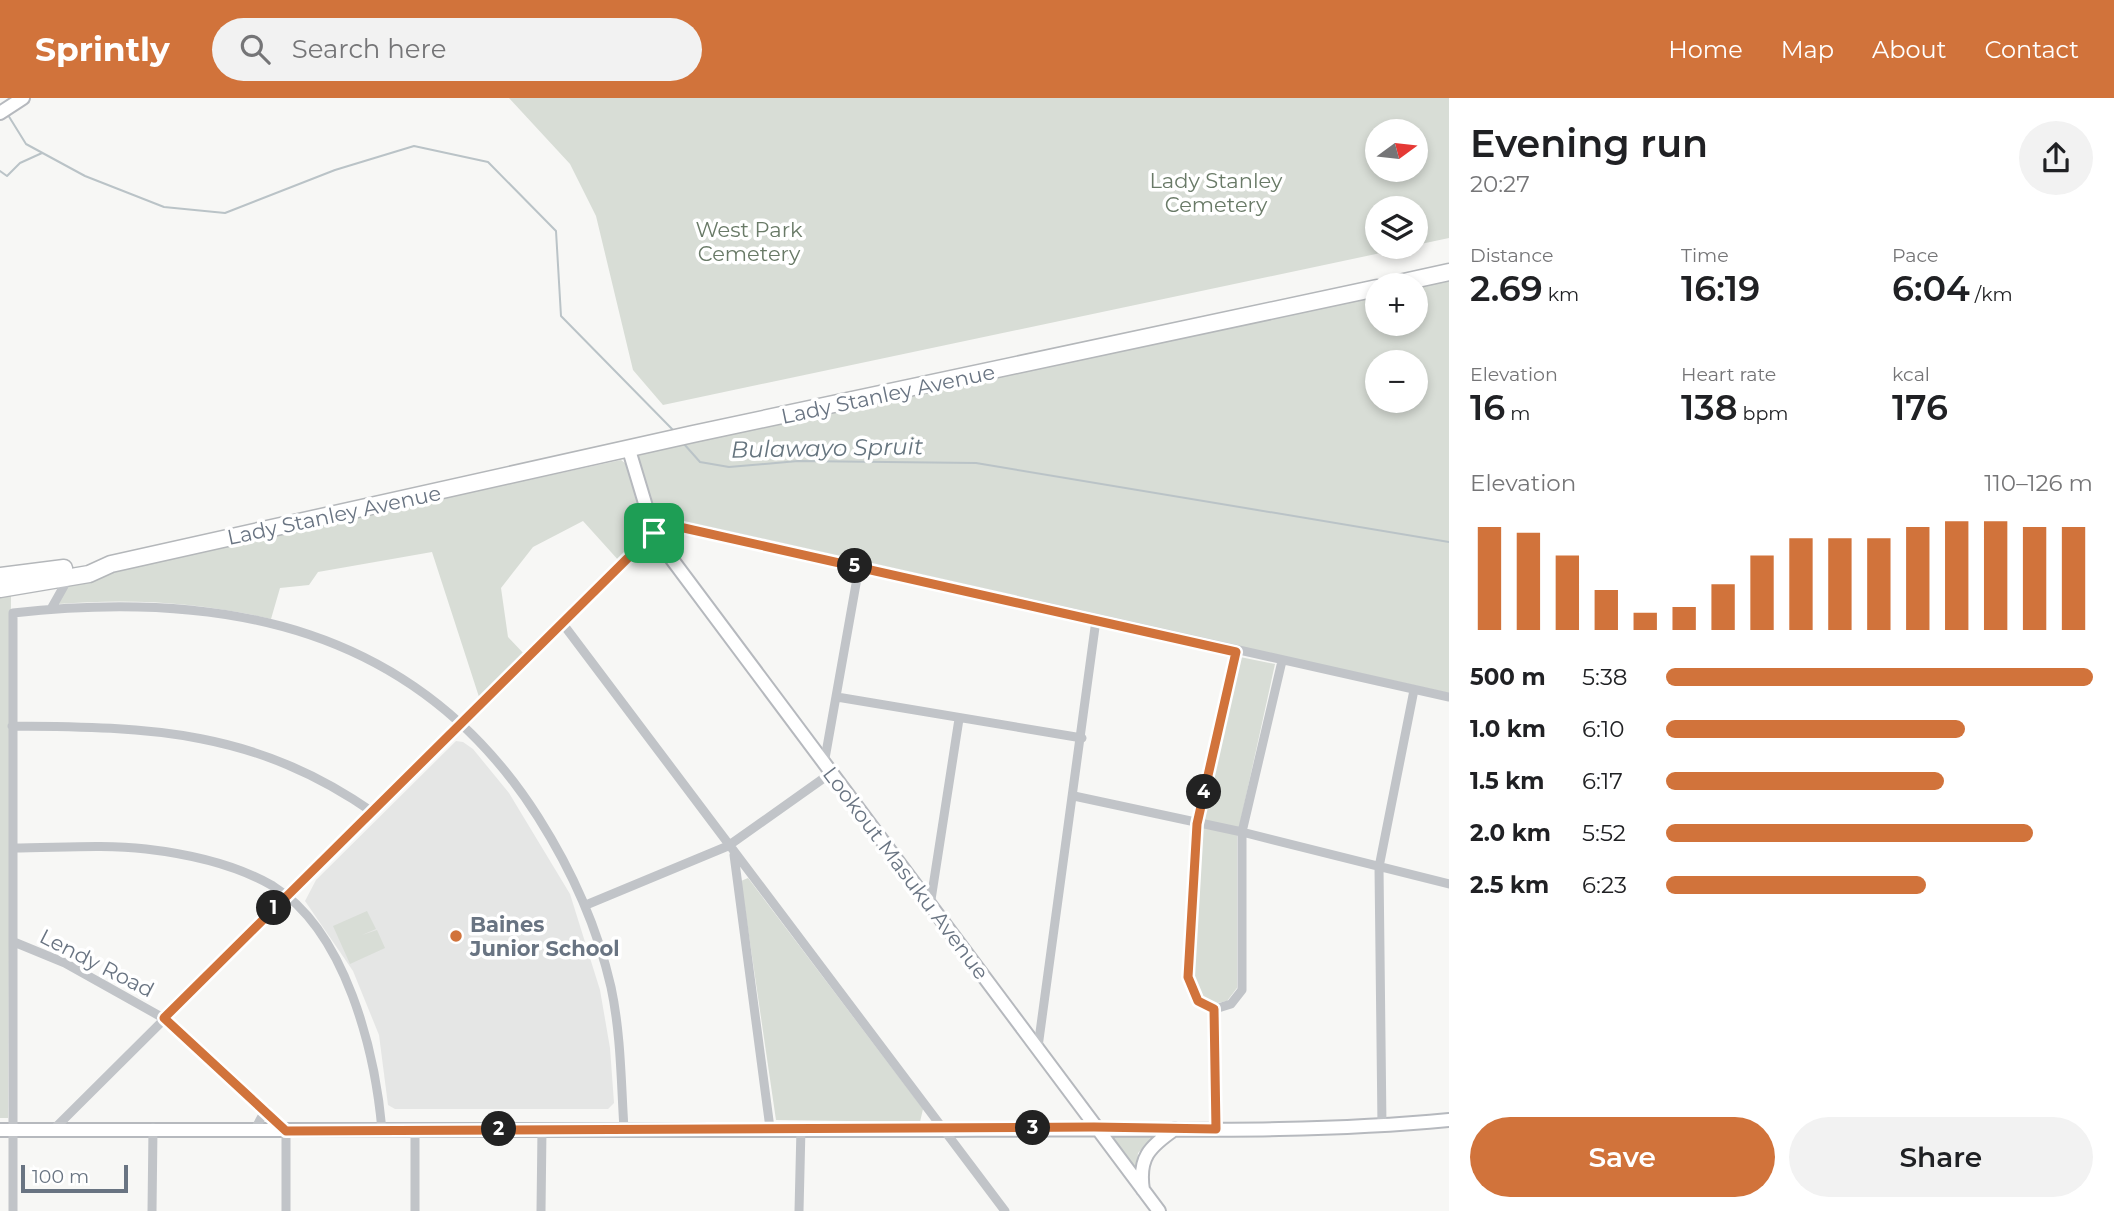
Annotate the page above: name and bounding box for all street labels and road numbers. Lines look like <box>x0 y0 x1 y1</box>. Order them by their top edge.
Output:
street label: Lady Stanley Avenue <box>779 359 997 429</box>
street label: Lady Stanley Avenue <box>225 480 443 550</box>
street label: Lookout Masuku Avenue <box>818 762 994 984</box>
street label: Lendy Road <box>36 923 158 1003</box>

